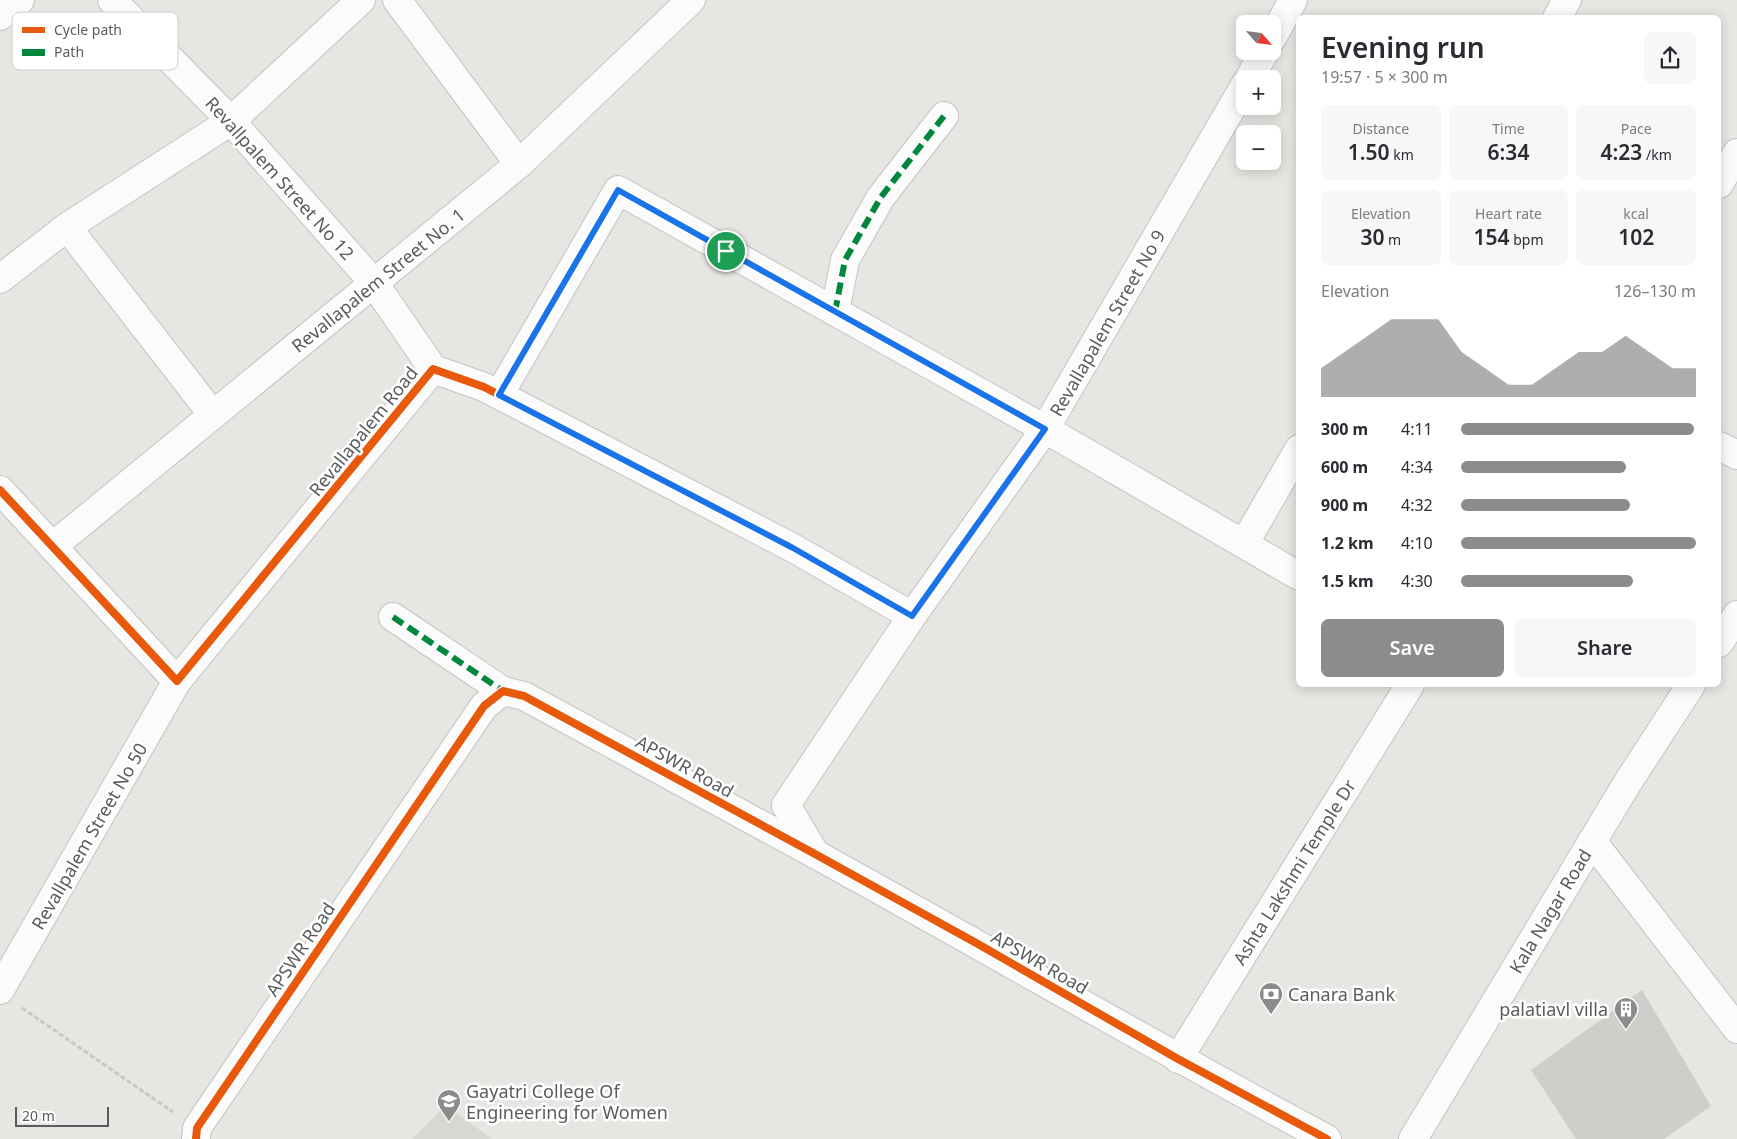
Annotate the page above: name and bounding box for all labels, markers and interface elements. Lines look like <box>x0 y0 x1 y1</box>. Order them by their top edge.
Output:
legend <box>12 12 178 70</box>
north arrow <box>1236 15 1281 60</box>
map controls <box>1236 15 1281 170</box>
text: Cycle path <box>54 20 122 39</box>
text: Evening run <box>1321 28 1485 66</box>
button: share <box>1644 32 1696 84</box>
text: Path <box>54 42 84 61</box>
text: 19:57 · 5 × 300 m <box>1321 66 1448 88</box>
button: + <box>1236 70 1281 115</box>
street label: Revallpalem Street No 12 <box>200 91 360 265</box>
text: Distance <box>1352 119 1409 138</box>
text: Time <box>1492 119 1525 138</box>
text: Pace <box>1621 119 1652 138</box>
button: − <box>1236 125 1281 170</box>
text: 1.50 <box>1348 138 1390 166</box>
text: 6:34 <box>1488 138 1529 166</box>
text: 4:23 <box>1601 138 1642 166</box>
text: km <box>1390 145 1414 164</box>
text: /km <box>1642 145 1672 164</box>
street label: Revallapalem Street No. 1 <box>286 203 470 357</box>
text: Elevation <box>1351 204 1411 223</box>
text: Heart rate <box>1475 204 1542 223</box>
text: kcal <box>1623 204 1649 223</box>
text: 30 <box>1360 223 1384 251</box>
text: 154 <box>1473 223 1510 251</box>
text: 102 <box>1618 223 1654 251</box>
street label: Revallapalem Street No 9 <box>1044 225 1170 421</box>
pin <box>705 230 747 272</box>
text: m <box>1384 230 1401 249</box>
text: bpm <box>1510 230 1543 249</box>
icon: arrive <box>712 237 740 265</box>
text: Elevation <box>1321 280 1389 302</box>
text: 126–130 m <box>1614 280 1696 302</box>
street label: Revallapalem Road <box>303 361 423 501</box>
text: 300 m <box>1321 418 1368 440</box>
text: 4:11 <box>1401 418 1433 440</box>
text: 600 m <box>1321 456 1368 478</box>
text: 4:34 <box>1401 456 1433 478</box>
text: 900 m <box>1321 494 1368 516</box>
text: 4:32 <box>1401 494 1433 516</box>
text: 1.2 km <box>1321 532 1373 554</box>
text: 4:10 <box>1401 532 1433 554</box>
text: 1.5 km <box>1321 570 1373 592</box>
text: 4:30 <box>1401 570 1433 592</box>
button: Save <box>1321 619 1504 677</box>
button: Share <box>1514 619 1696 677</box>
street label: APSWR Road <box>632 729 738 803</box>
street label: Revallpalem Street No 50 <box>26 738 152 934</box>
street label: Ashta Lakshmi Temple Dr <box>1227 774 1361 969</box>
street label: Kala Nagar Road <box>1503 844 1597 978</box>
street label: APSWR Road <box>260 897 340 1001</box>
street label: APSWR Road <box>987 925 1093 999</box>
bank icon: Canara Bank <box>1258 981 1284 1015</box>
place label: Canara Bank <box>1288 982 1395 1006</box>
building icon: palatiavl villa <box>1613 996 1639 1030</box>
place label: palatiavl villa <box>1499 997 1608 1021</box>
place label: Gayatri College Of Engineering for Women <box>466 1079 668 1124</box>
school or university icon: Gayatri College Of Engineering for Women <box>436 1088 462 1122</box>
scale bar <box>15 1104 109 1127</box>
text: 20 m <box>22 1106 55 1125</box>

